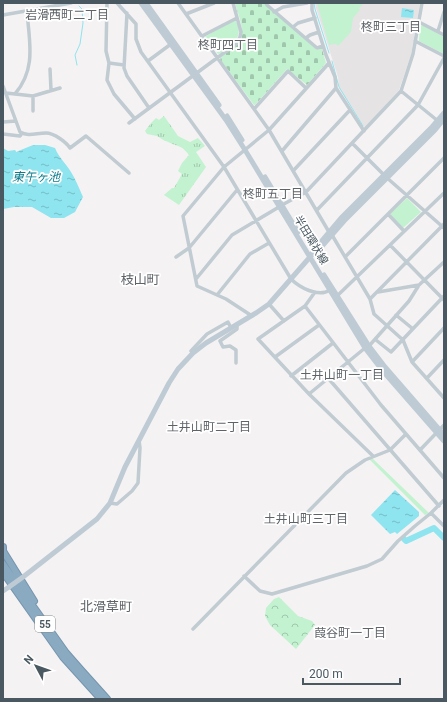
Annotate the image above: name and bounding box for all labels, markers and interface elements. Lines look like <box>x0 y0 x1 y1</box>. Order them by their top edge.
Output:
district label: 岩滑西町二丁目 <box>25 8 109 22</box>
district label: 柊町三丁目 <box>361 20 421 34</box>
district label: 柊町四丁目 <box>198 38 258 52</box>
water label: 東午ヶ池 <box>12 170 61 184</box>
district label: 柊町五丁目 <box>243 187 303 201</box>
street label: 半田環状線 <box>291 213 331 267</box>
district label: 枝山町 <box>120 272 160 287</box>
district label: 土井山町一丁目 <box>300 368 384 382</box>
district label: 土井山町二丁目 <box>167 420 251 434</box>
district label: 土井山町三丁目 <box>264 512 348 526</box>
district label: 北滑草町 <box>80 599 132 614</box>
road number: 55 <box>35 616 55 632</box>
district label: 葭谷町一丁目 <box>314 626 386 640</box>
north arrow <box>16 646 56 686</box>
text: N <box>21 652 36 667</box>
scale bar <box>303 660 400 686</box>
text: 200 m <box>309 667 343 681</box>

